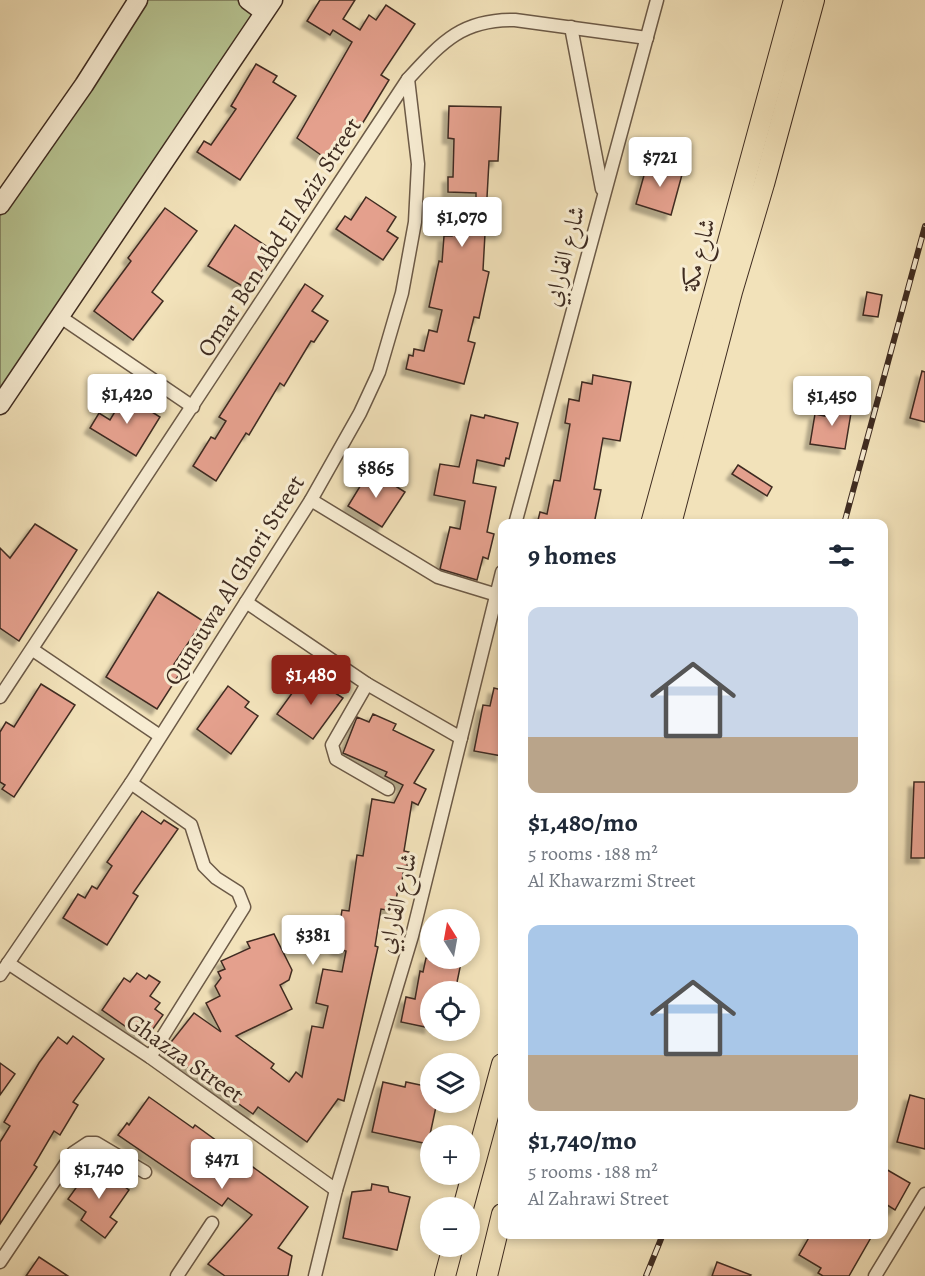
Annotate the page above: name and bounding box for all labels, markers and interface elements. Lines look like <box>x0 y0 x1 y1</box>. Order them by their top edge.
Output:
street label: Omar Ben Abd El Aziz Street <box>190 111 369 363</box>
pin: $721 <box>624 137 696 188</box>
text: $721 <box>643 143 677 170</box>
pin: $1,070 <box>413 197 511 248</box>
street label: شارع الفارابي <box>535 202 597 311</box>
text: $1,070 <box>437 203 487 230</box>
street label: شارع مكة <box>673 215 727 297</box>
pin: $1,420 <box>78 374 176 425</box>
pin: $1,450 <box>783 376 881 427</box>
text: $1,420 <box>102 380 152 407</box>
text: $1,450 <box>807 382 857 409</box>
pin: $865 <box>340 448 412 499</box>
text: $865 <box>358 454 394 481</box>
street label: Qunsuwa Al Ghori Street <box>156 469 312 691</box>
text: 9 homes <box>528 538 617 573</box>
icon: filters <box>825 539 858 572</box>
icon: home <box>639 646 747 754</box>
pin: $1,480 <box>262 655 360 706</box>
text: $1,480 <box>286 661 336 688</box>
text: $1,480/mo <box>528 805 638 840</box>
text: 5 rooms · 188 m² <box>528 840 658 867</box>
street label: شارع الفارابي <box>369 849 429 958</box>
text: Al Khawarzmi Street <box>528 867 696 894</box>
north arrow <box>420 909 480 969</box>
map controls <box>420 909 480 1257</box>
pin: $381 <box>277 915 349 966</box>
text: $381 <box>296 921 330 948</box>
icon: home <box>639 964 747 1072</box>
button: locate <box>420 981 480 1041</box>
street label: Ghazza Street <box>120 1006 250 1110</box>
button: layers <box>420 1053 480 1113</box>
text: $1,740/mo <box>528 1123 637 1158</box>
button: + <box>420 1125 480 1185</box>
pin: $471 <box>186 1139 258 1190</box>
text: $471 <box>205 1145 239 1172</box>
pin: $1,740 <box>50 1149 148 1200</box>
text: $1,740 <box>74 1155 124 1182</box>
text: 5 rooms · 188 m² <box>528 1158 658 1185</box>
text: Al Zahrawi Street <box>528 1185 669 1212</box>
button: − <box>420 1197 480 1257</box>

